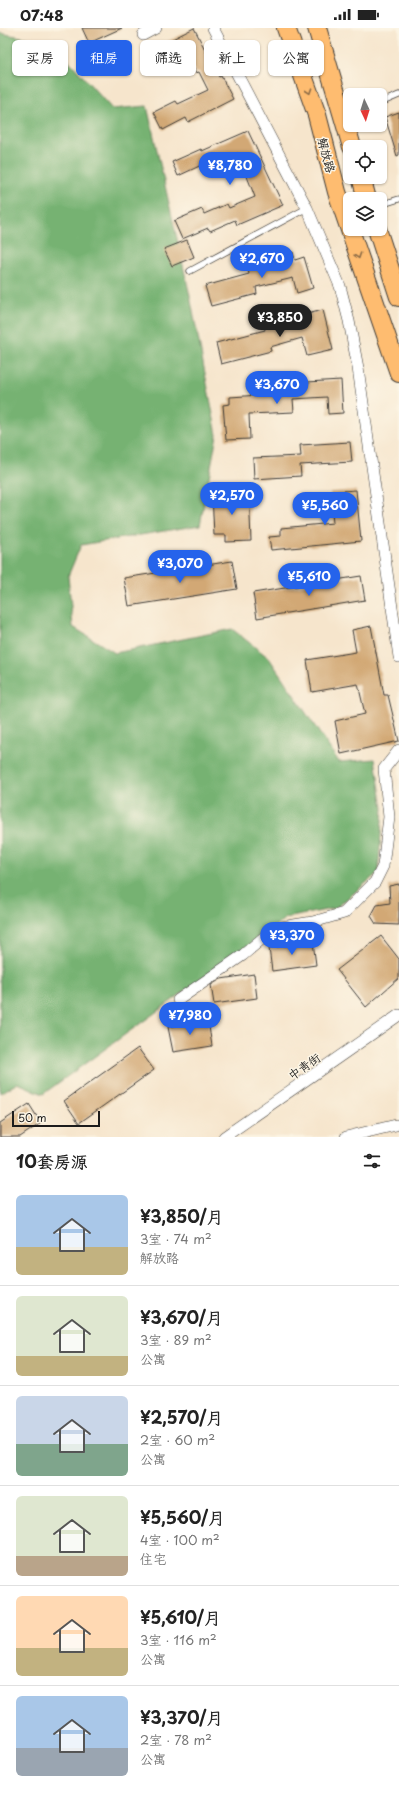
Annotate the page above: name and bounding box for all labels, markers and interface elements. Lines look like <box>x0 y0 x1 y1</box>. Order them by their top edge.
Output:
text: 07:48 <box>20 3 64 26</box>
chip: 买房 <box>12 40 68 76</box>
chip: 租房 <box>76 40 132 76</box>
chip: 筛选 <box>140 40 196 76</box>
chip: 新上 <box>204 40 260 76</box>
chip: 公寓 <box>268 40 324 76</box>
one-way arrow <box>304 88 312 95</box>
north arrow <box>343 88 387 132</box>
map controls <box>343 88 387 236</box>
street label: 解放路 <box>314 135 340 175</box>
button: locate <box>343 140 387 184</box>
pin: ¥8,780 <box>197 152 263 186</box>
text: ¥8,780 <box>208 155 252 174</box>
button: layers <box>343 192 387 236</box>
pin: ¥2,670 <box>229 245 295 279</box>
text: ¥2,670 <box>239 248 285 267</box>
one-way arrow <box>354 252 362 259</box>
pin: ¥3,850 <box>247 304 313 338</box>
text: ¥3,850 <box>257 307 303 326</box>
pin: ¥3,670 <box>244 371 310 405</box>
text: ¥3,670 <box>254 374 300 393</box>
pin: ¥2,570 <box>199 482 265 516</box>
text: ¥2,570 <box>209 485 255 504</box>
pin: ¥5,560 <box>292 492 358 526</box>
text: ¥5,560 <box>302 495 348 514</box>
pin: ¥3,070 <box>147 550 213 584</box>
text: ¥3,070 <box>157 553 203 572</box>
pin: ¥5,610 <box>276 563 342 597</box>
text: ¥5,610 <box>287 566 331 585</box>
pin: ¥3,370 <box>259 922 325 956</box>
text: ¥3,370 <box>269 925 315 944</box>
pin: ¥7,980 <box>157 1002 223 1036</box>
text: ¥7,980 <box>168 1005 212 1024</box>
street label: 中青街 <box>284 1048 324 1084</box>
scale bar <box>12 1109 100 1128</box>
text: 50 m <box>18 1109 47 1126</box>
text: 10套房源 <box>16 1148 88 1174</box>
icon: filters <box>361 1150 383 1172</box>
text: ¥3,850/月 <box>140 1203 224 1229</box>
icon: home <box>48 1211 96 1259</box>
text: 3室 · 74 m² <box>140 1229 212 1248</box>
text: 解放路 <box>140 1248 179 1267</box>
text: ¥3,670/月 <box>140 1304 223 1330</box>
icon: home <box>48 1312 96 1360</box>
text: 3室 · 89 m² <box>140 1330 212 1349</box>
text: 公寓 <box>140 1349 166 1368</box>
text: ¥2,570/月 <box>140 1404 223 1430</box>
icon: home <box>48 1412 96 1460</box>
text: 2室 · 60 m² <box>140 1430 215 1449</box>
text: 公寓 <box>140 1449 166 1468</box>
text: ¥5,560/月 <box>140 1504 225 1530</box>
icon: home <box>48 1512 96 1560</box>
text: 4室 · 100 m² <box>140 1530 220 1549</box>
text: 住宅 <box>140 1549 166 1568</box>
text: ¥5,610/月 <box>140 1604 221 1630</box>
icon: home <box>48 1612 96 1660</box>
text: 3室 · 116 m² <box>140 1630 217 1649</box>
text: 公寓 <box>140 1649 166 1668</box>
text: ¥3,370/月 <box>140 1704 223 1730</box>
icon: home <box>48 1712 96 1760</box>
text: 2室 · 78 m² <box>140 1730 212 1749</box>
text: 公寓 <box>140 1749 166 1768</box>

